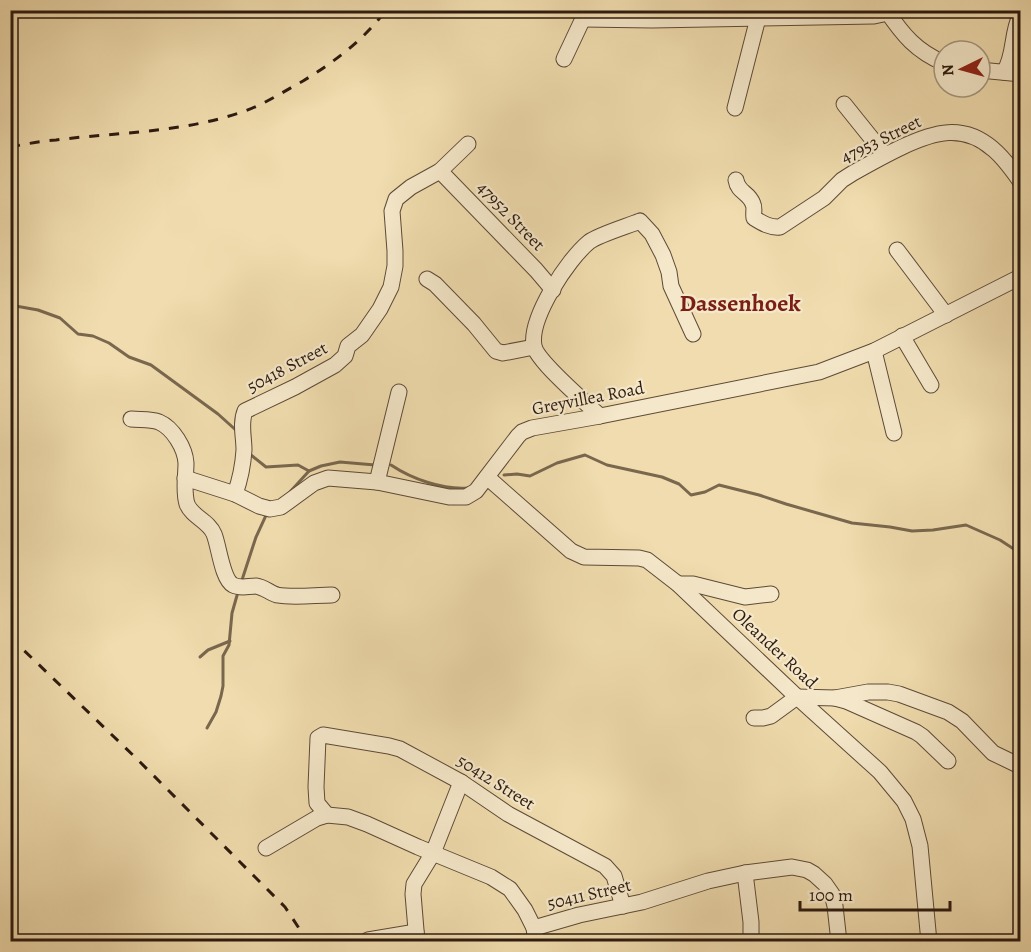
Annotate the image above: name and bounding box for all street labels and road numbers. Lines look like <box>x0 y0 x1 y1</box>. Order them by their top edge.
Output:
street label: 47953 Street <box>837 109 925 169</box>
street label: 47952 Street <box>472 176 550 256</box>
street label: 50418 Street <box>242 336 332 398</box>
street label: Greyvillea Road <box>530 375 646 421</box>
street label: Oleander Road <box>727 602 823 694</box>
street label: 50412 Street <box>452 748 540 816</box>
street label: 50411 Street <box>545 873 633 915</box>

